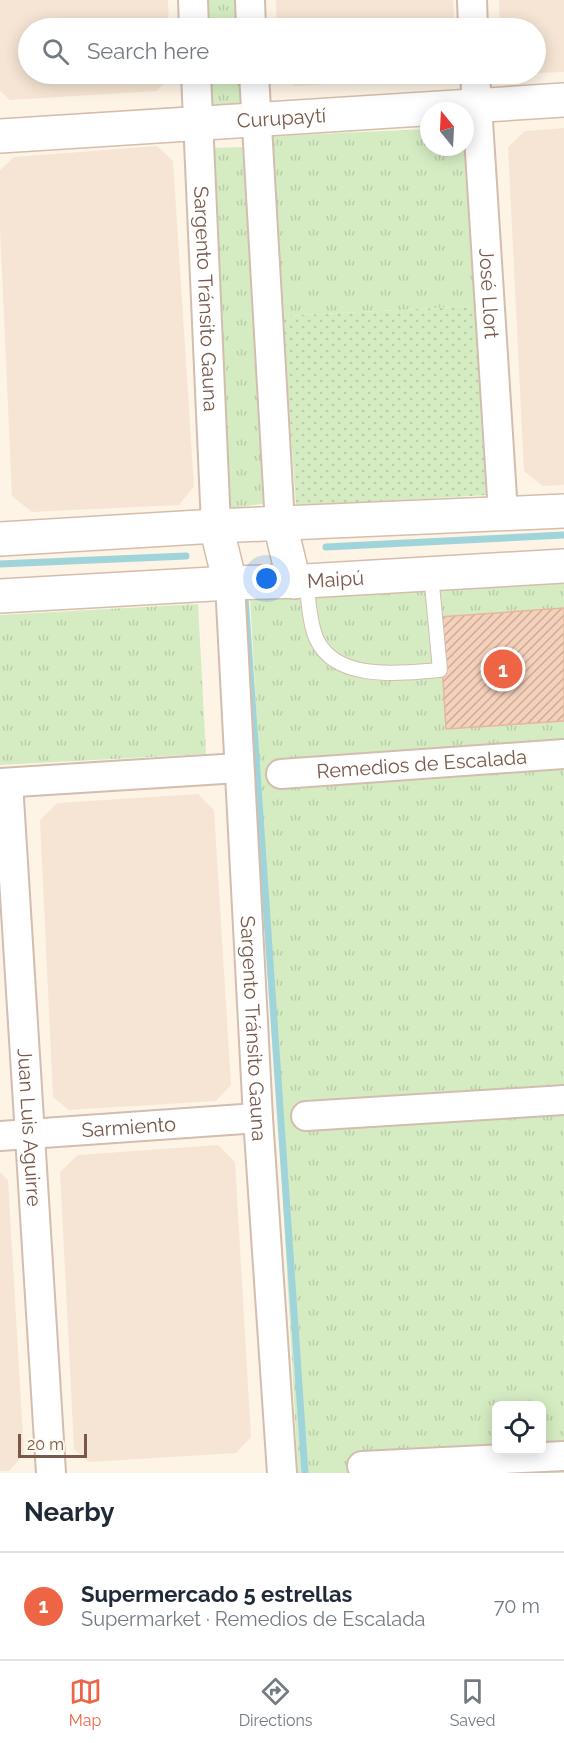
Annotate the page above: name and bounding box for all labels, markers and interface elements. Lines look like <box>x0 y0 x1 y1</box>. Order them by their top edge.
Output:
search box <box>18 18 546 84</box>
icon: search <box>39 35 72 68</box>
text: Search here <box>87 38 209 64</box>
north arrow <box>420 102 474 156</box>
street label: Curupaytí <box>236 103 327 133</box>
street label: Sargento Tránsito Gauna <box>189 186 223 412</box>
street label: José Llort <box>474 248 504 340</box>
your location <box>252 564 281 593</box>
street label: Maipú <box>306 566 365 593</box>
pin: 1 <box>484 646 522 692</box>
street label: Remedios de Escalada <box>316 745 528 783</box>
street label: Sargento Tránsito Gauna <box>235 915 272 1142</box>
street label: Juan Luis Aguirre <box>13 1047 46 1207</box>
street label: Sarmiento <box>81 1112 177 1142</box>
map controls <box>492 1401 546 1455</box>
button: locate <box>492 1401 546 1455</box>
scale bar <box>18 1431 87 1458</box>
text: 20 m <box>27 1435 64 1454</box>
text: Nearby <box>24 1497 114 1527</box>
text: Supermercado 5 estrellas <box>81 1581 352 1607</box>
text: 1 <box>39 1594 48 1618</box>
text: 70 m <box>494 1594 540 1618</box>
text: Supermarket · Remedios de Escalada <box>81 1607 426 1631</box>
tab: Map <box>69 1675 102 1730</box>
tab: Directions <box>239 1675 313 1730</box>
tab: Saved <box>450 1675 495 1730</box>

